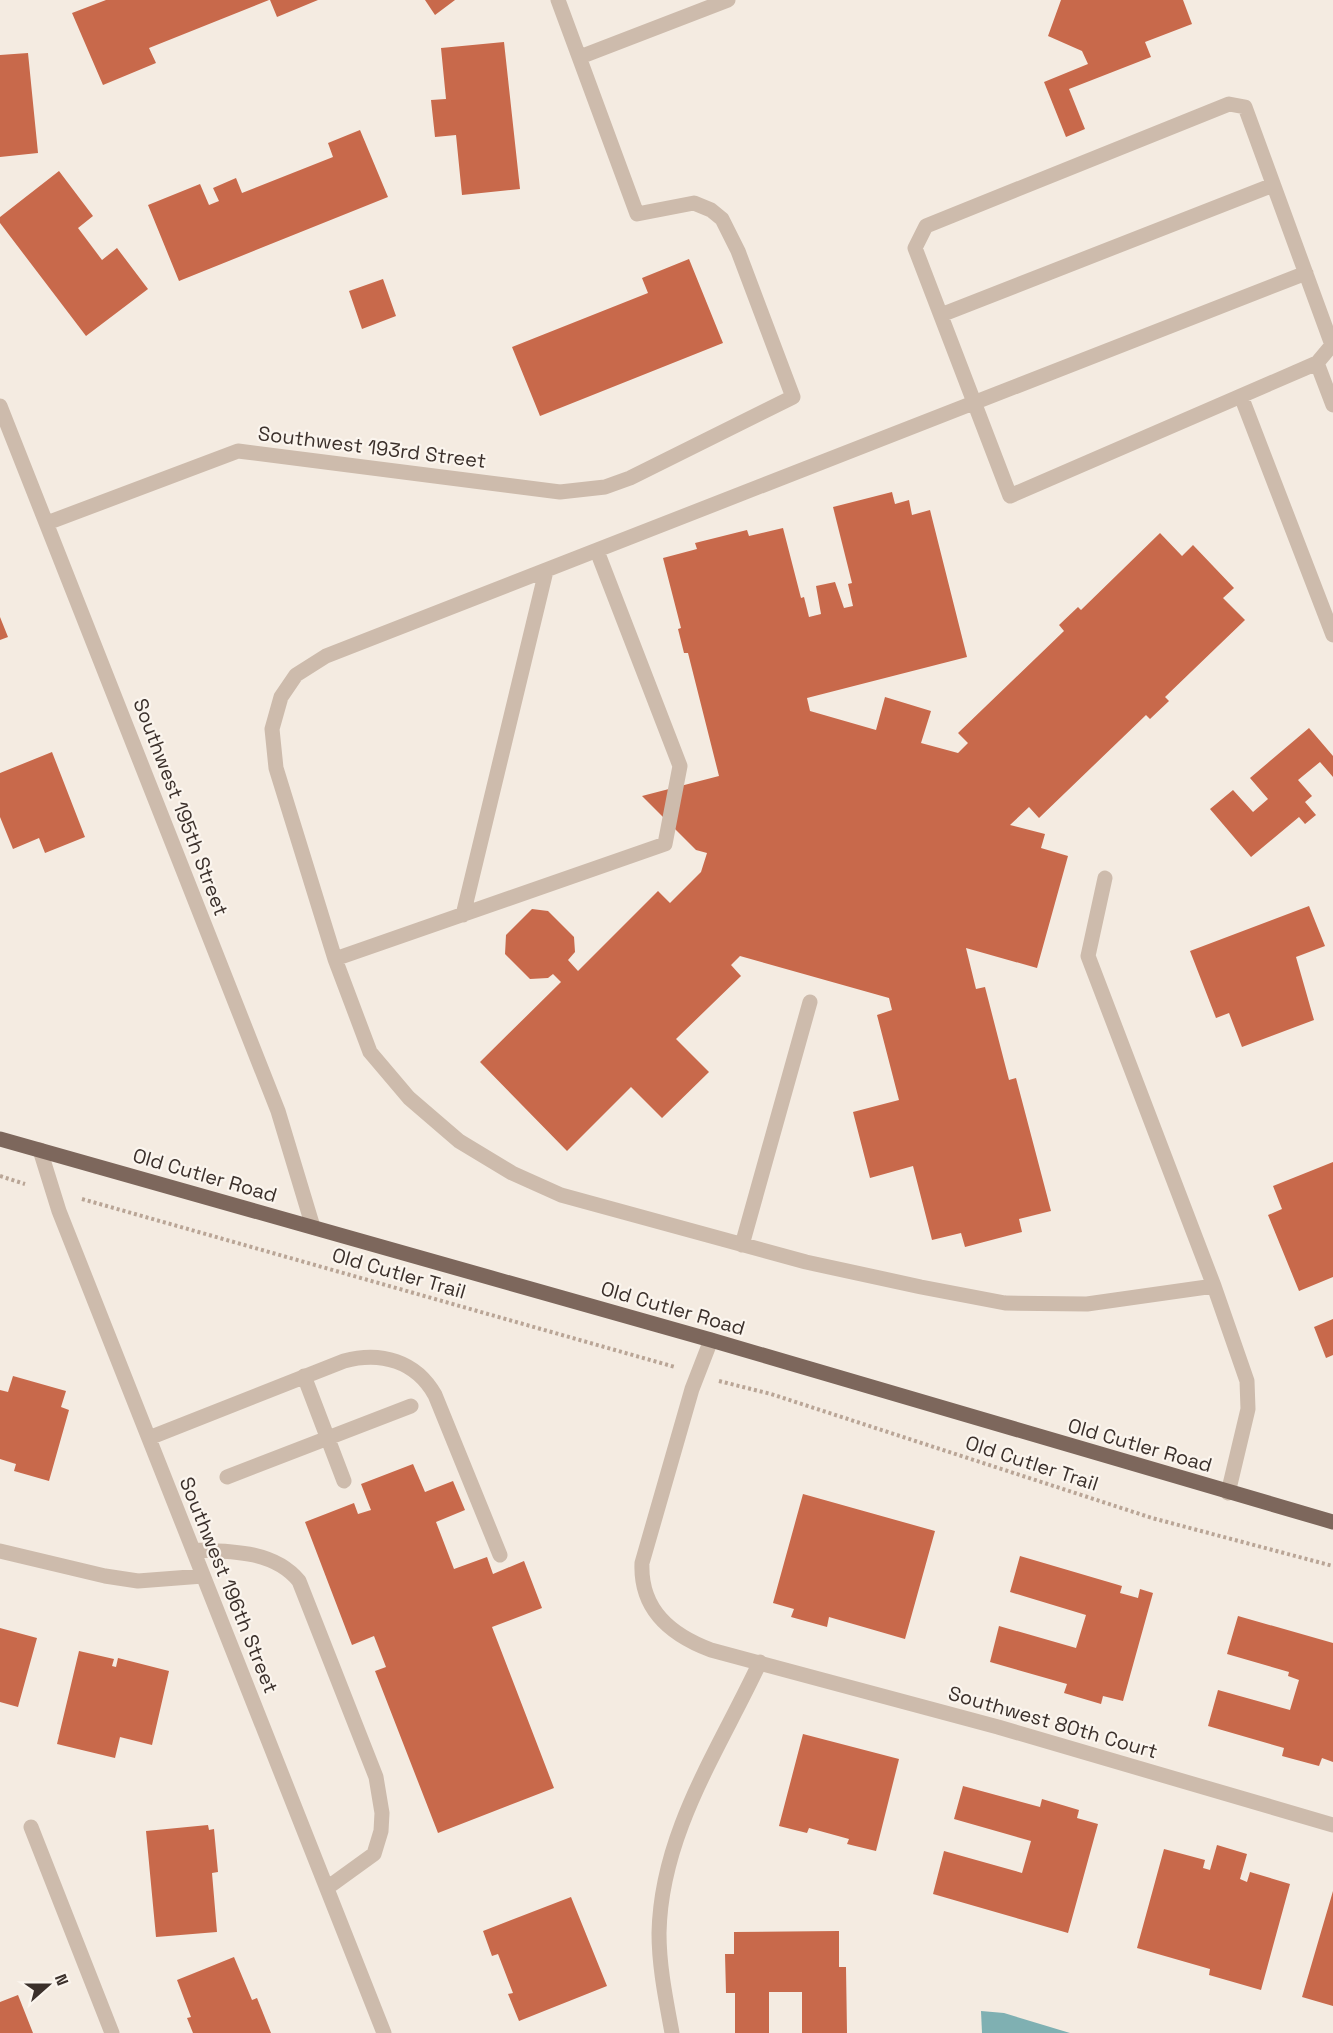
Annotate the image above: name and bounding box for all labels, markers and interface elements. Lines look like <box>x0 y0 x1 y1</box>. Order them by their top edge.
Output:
street label: Southwest 193rd Street <box>257 420 487 474</box>
street label: Southwest 195th Street <box>127 695 235 919</box>
street label: Old Cutler Road <box>130 1142 280 1208</box>
street label: Old Cutler Trail <box>329 1241 469 1305</box>
street label: Old Cutler Road <box>598 1275 748 1341</box>
street label: Old Cutler Road <box>1065 1412 1215 1478</box>
street label: Old Cutler Trail <box>962 1429 1102 1497</box>
street label: Southwest 196th Street <box>174 1473 284 1697</box>
street label: Southwest 80th Court <box>945 1680 1161 1764</box>
north arrow <box>18 1955 78 2015</box>
text: N <box>50 1971 73 1989</box>

